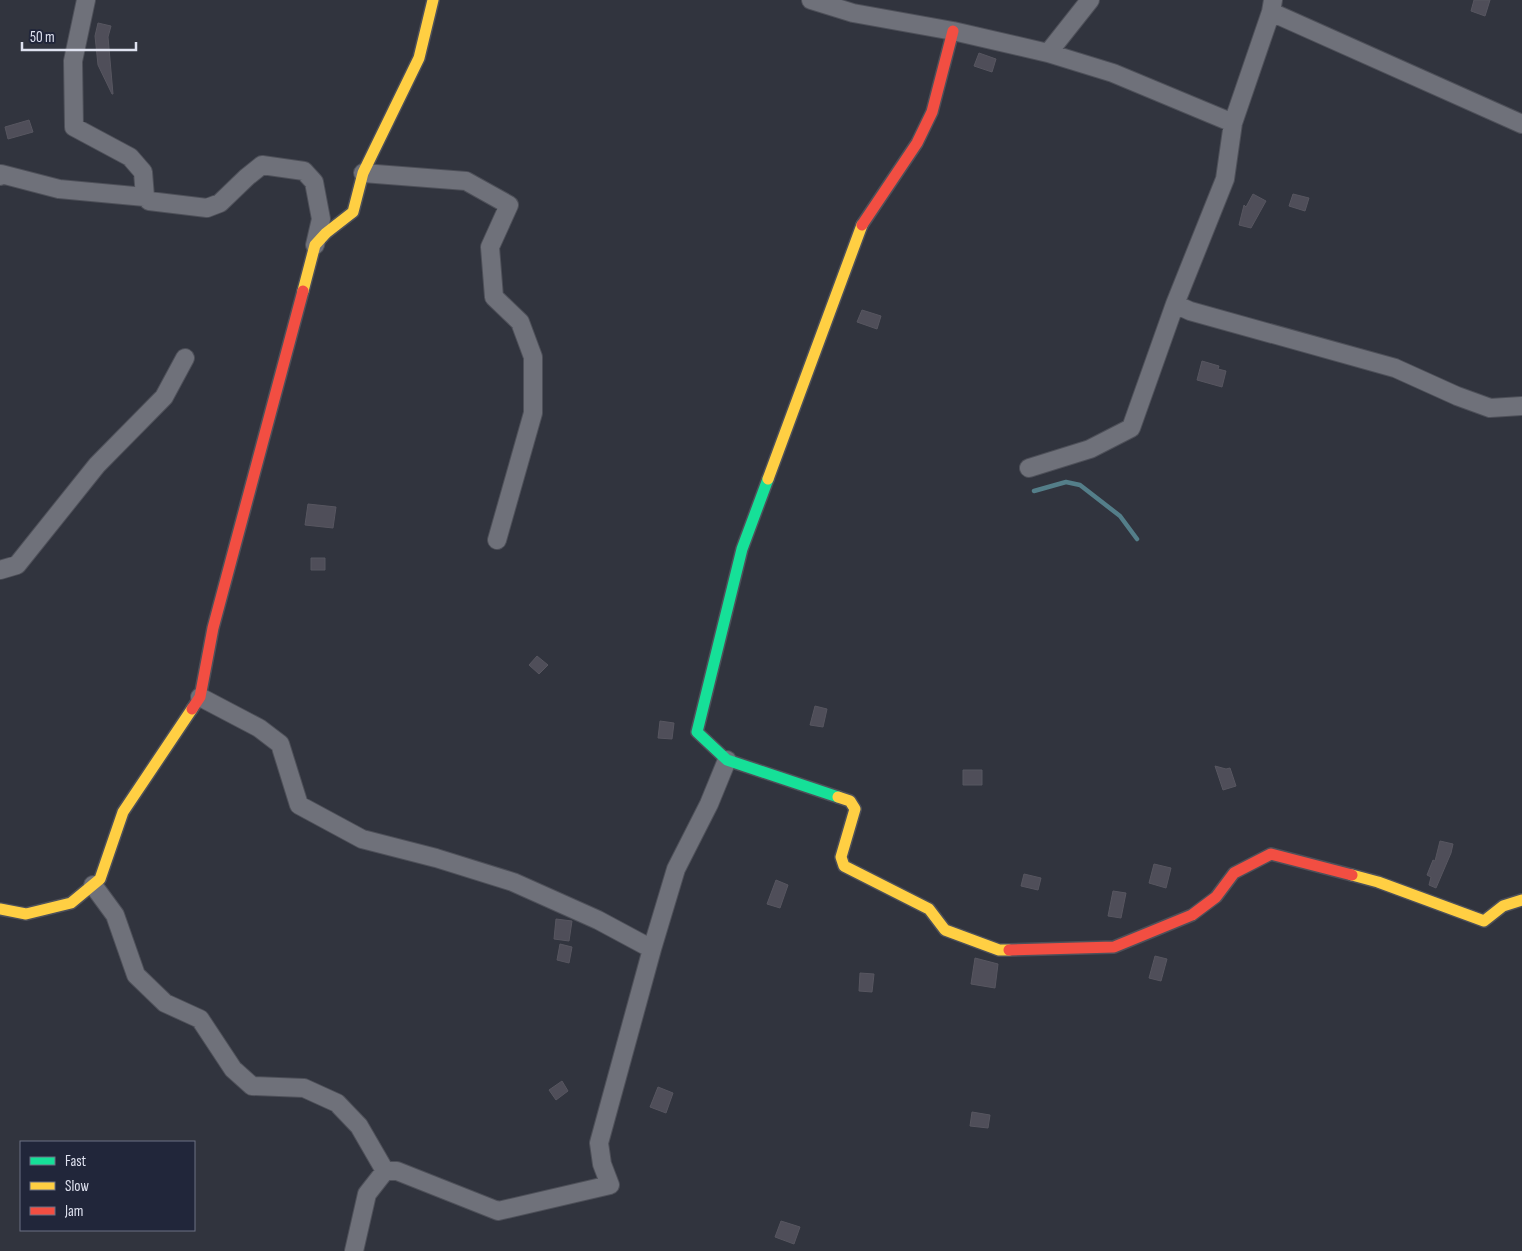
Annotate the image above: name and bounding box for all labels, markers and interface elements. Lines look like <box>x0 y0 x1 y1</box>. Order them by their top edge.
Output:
scale bar <box>22 20 136 52</box>
text: 50 m <box>30 28 55 47</box>
legend <box>20 1141 195 1231</box>
text: Fast <box>65 1152 87 1171</box>
text: Slow <box>65 1177 89 1196</box>
text: Jam <box>64 1202 83 1221</box>

